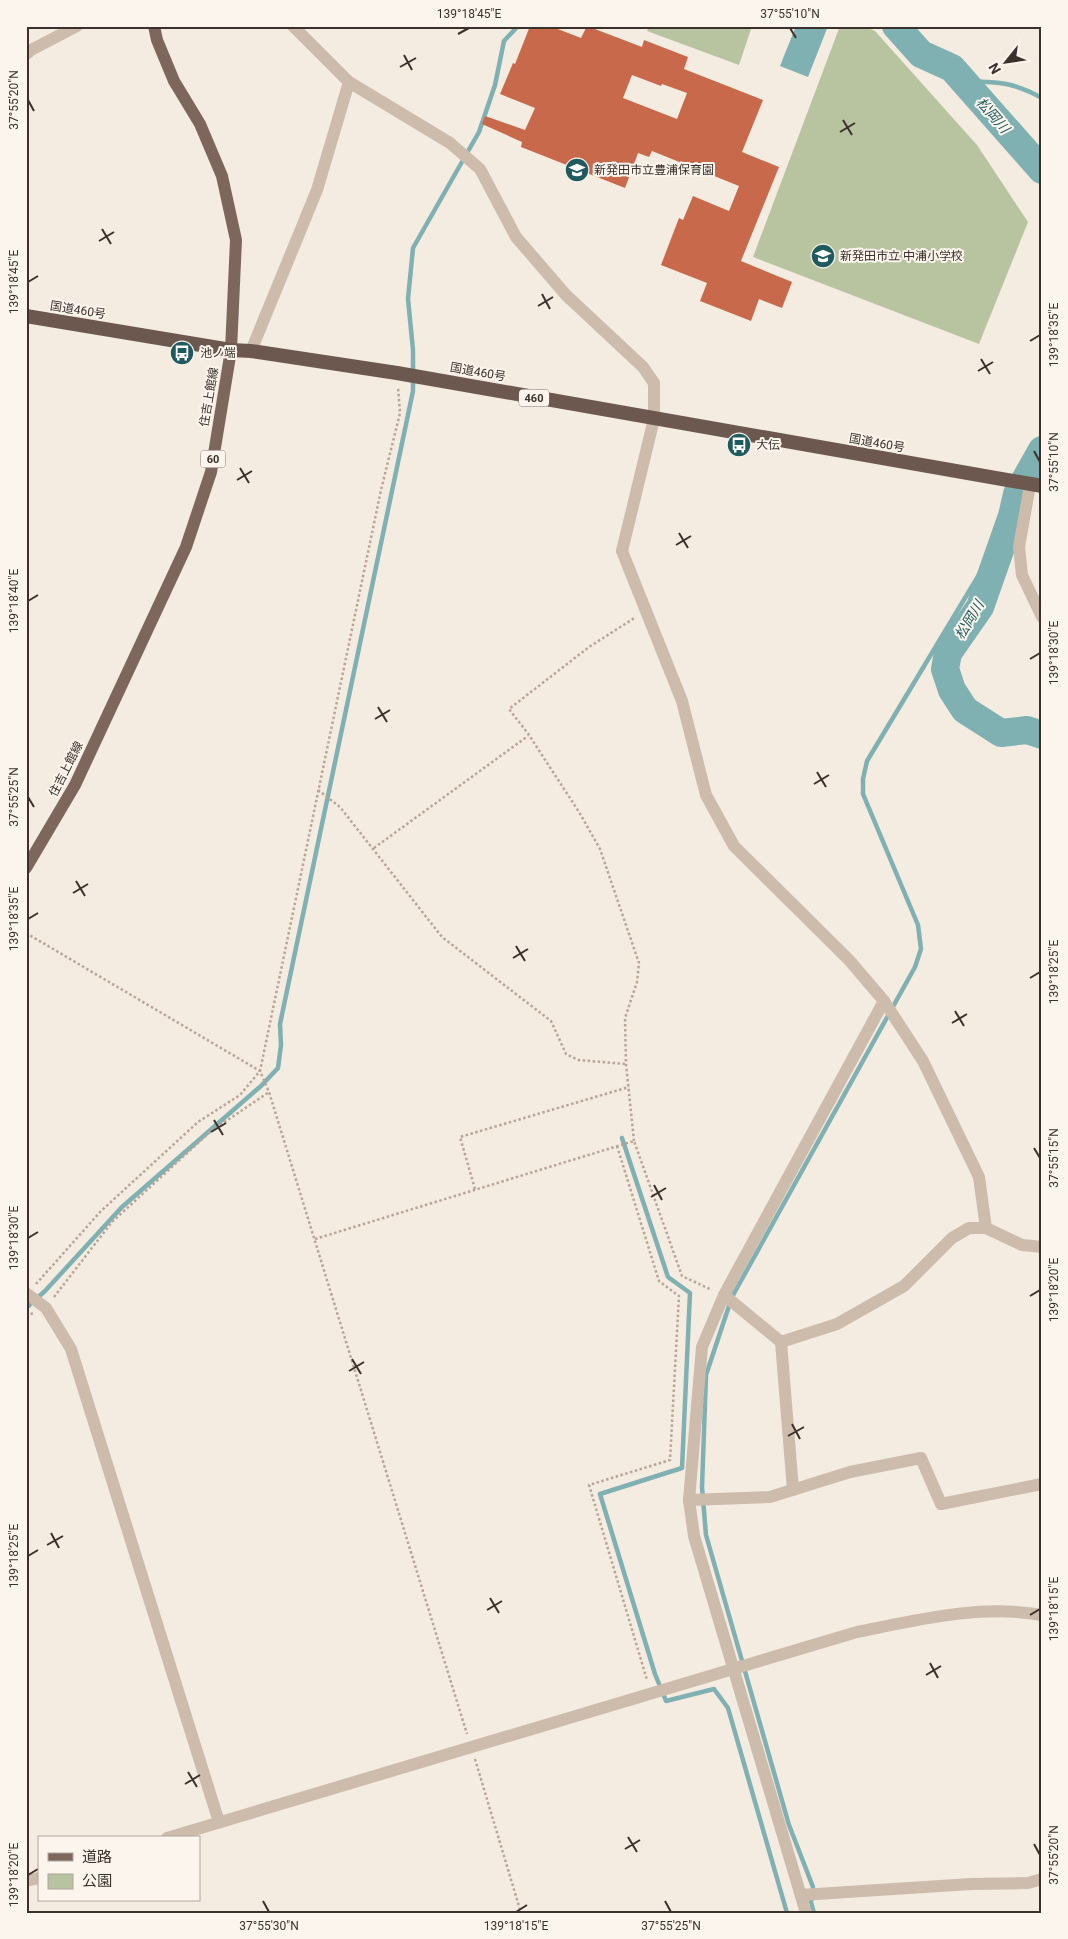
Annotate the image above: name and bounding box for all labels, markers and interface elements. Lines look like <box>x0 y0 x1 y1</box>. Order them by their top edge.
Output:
text: 139°18'45"E <box>437 7 501 21</box>
text: 37°55'10"N <box>760 7 820 21</box>
north arrow <box>980 38 1030 88</box>
text: N <box>985 60 1004 77</box>
text: 37°55'20"N <box>7 70 21 130</box>
water label: 松岡川 <box>973 94 1014 138</box>
school or university icon: 新発田市立豊浦保育園 <box>564 157 590 183</box>
place label: 新発田市立豊浦保育園 <box>594 163 714 177</box>
school or university icon: 新発田市立 中浦小学校 <box>810 243 836 269</box>
place label: 新発田市立 中浦小学校 <box>840 249 963 263</box>
text: 139°18'45"E <box>7 250 21 314</box>
street label: 国道460号 <box>49 299 107 321</box>
text: 139°18'35"E <box>1047 303 1061 367</box>
bus stop icon: 池ノ端 <box>169 340 195 366</box>
place label: 池ノ端 <box>200 346 236 360</box>
street label: 国道460号 <box>449 360 507 384</box>
street label: 住吉上館線 <box>197 366 221 428</box>
road number: 460 <box>519 389 549 406</box>
street label: 国道460号 <box>848 431 906 455</box>
bus stop icon: 大伝 <box>726 432 752 458</box>
text: 37°55'10"N <box>1047 432 1061 492</box>
place label: 大伝 <box>756 438 780 452</box>
road number: 60 <box>200 450 226 468</box>
text: 139°18'40"E <box>7 569 21 633</box>
water label: 松岡川 <box>951 596 988 642</box>
text: 139°18'30"E <box>1047 621 1061 685</box>
street label: 住吉上館線 <box>46 739 86 799</box>
text: 37°55'25"N <box>7 767 21 827</box>
text: 139°18'35"E <box>7 887 21 951</box>
text: 139°18'25"E <box>1047 940 1061 1004</box>
text: 37°55'15"N <box>1047 1128 1061 1188</box>
text: 139°18'30"E <box>7 1206 21 1270</box>
text: 139°18'20"E <box>1047 1258 1061 1322</box>
text: 139°18'25"E <box>7 1524 21 1588</box>
text: 139°18'15"E <box>1047 1577 1061 1641</box>
text: 37°55'20"N <box>1047 1825 1061 1885</box>
legend <box>38 1836 200 1902</box>
text: 139°18'20"E <box>7 1843 21 1907</box>
text: 道路 <box>82 1848 112 1866</box>
text: 公園 <box>82 1872 112 1890</box>
text: 37°55'30"N <box>239 1919 299 1933</box>
text: 139°18'15"E <box>484 1919 548 1933</box>
text: 37°55'25"N <box>641 1919 701 1933</box>

